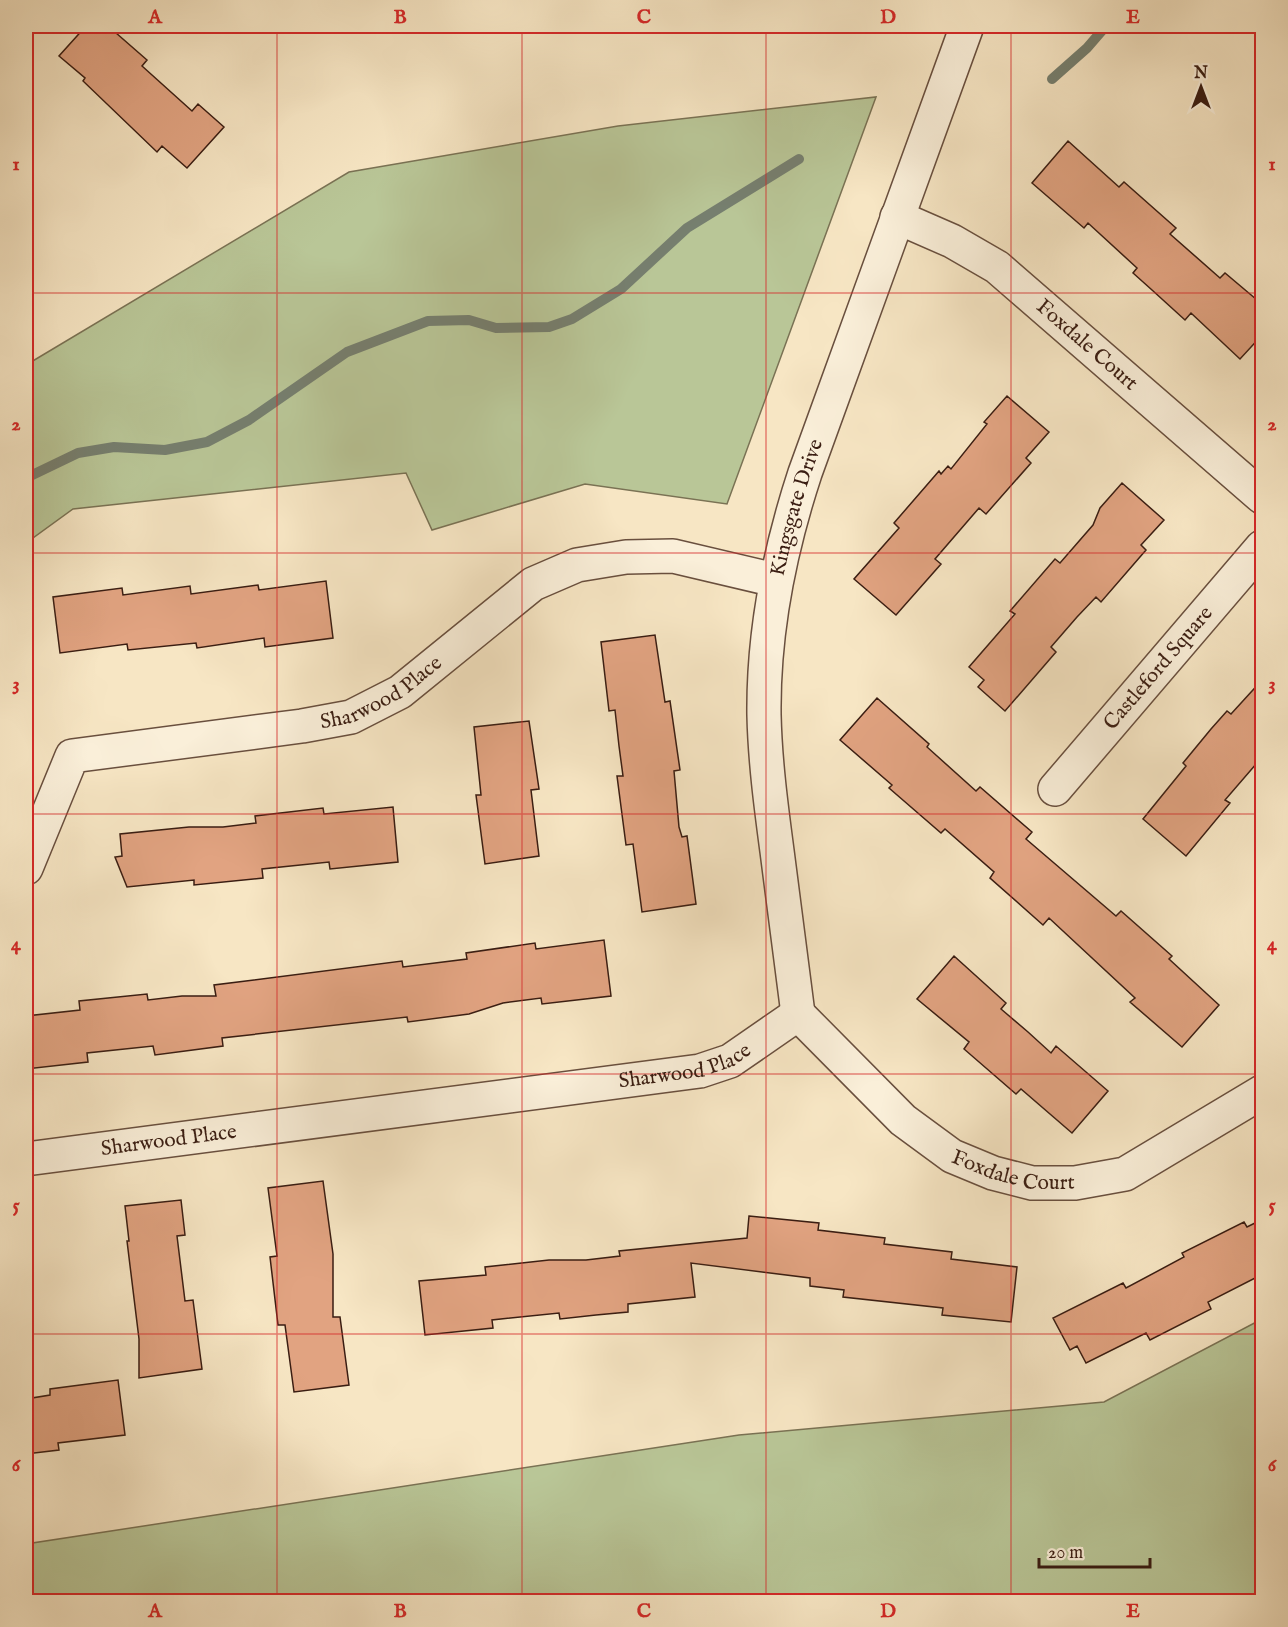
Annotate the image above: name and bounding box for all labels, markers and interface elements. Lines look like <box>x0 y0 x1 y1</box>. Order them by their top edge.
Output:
text: A <box>147 5 163 30</box>
text: B <box>393 5 407 30</box>
text: C <box>637 5 651 30</box>
text: D <box>880 5 896 30</box>
text: E <box>1126 5 1140 30</box>
north arrow <box>1171 57 1231 117</box>
text: N <box>1193 64 1208 84</box>
text: 1 <box>12 152 20 177</box>
text: 1 <box>1268 152 1276 177</box>
street label: Foxdale Court <box>1030 293 1144 397</box>
text: 2 <box>11 412 21 437</box>
text: 2 <box>1267 412 1277 437</box>
street label: Kingsgate Drive <box>764 435 830 579</box>
street label: Castleford Square <box>1098 600 1219 736</box>
street label: Sharwood Place <box>318 650 448 736</box>
text: 3 <box>12 672 20 697</box>
text: 3 <box>1268 672 1276 697</box>
text: 4 <box>11 932 22 957</box>
text: 4 <box>1267 932 1278 957</box>
street label: Sharwood Place <box>617 1037 757 1095</box>
street label: Sharwood Place <box>99 1118 239 1163</box>
street label: Foxdale Court <box>947 1144 1075 1197</box>
text: 5 <box>12 1193 20 1218</box>
text: 5 <box>1268 1193 1276 1218</box>
text: 6 <box>12 1453 22 1478</box>
text: 6 <box>1268 1453 1278 1478</box>
scale bar <box>1039 1531 1150 1569</box>
text: 20 m <box>1048 1542 1083 1565</box>
text: A <box>147 1599 163 1624</box>
text: B <box>393 1599 407 1624</box>
text: C <box>637 1599 651 1624</box>
text: D <box>880 1599 896 1624</box>
text: E <box>1126 1599 1140 1624</box>

